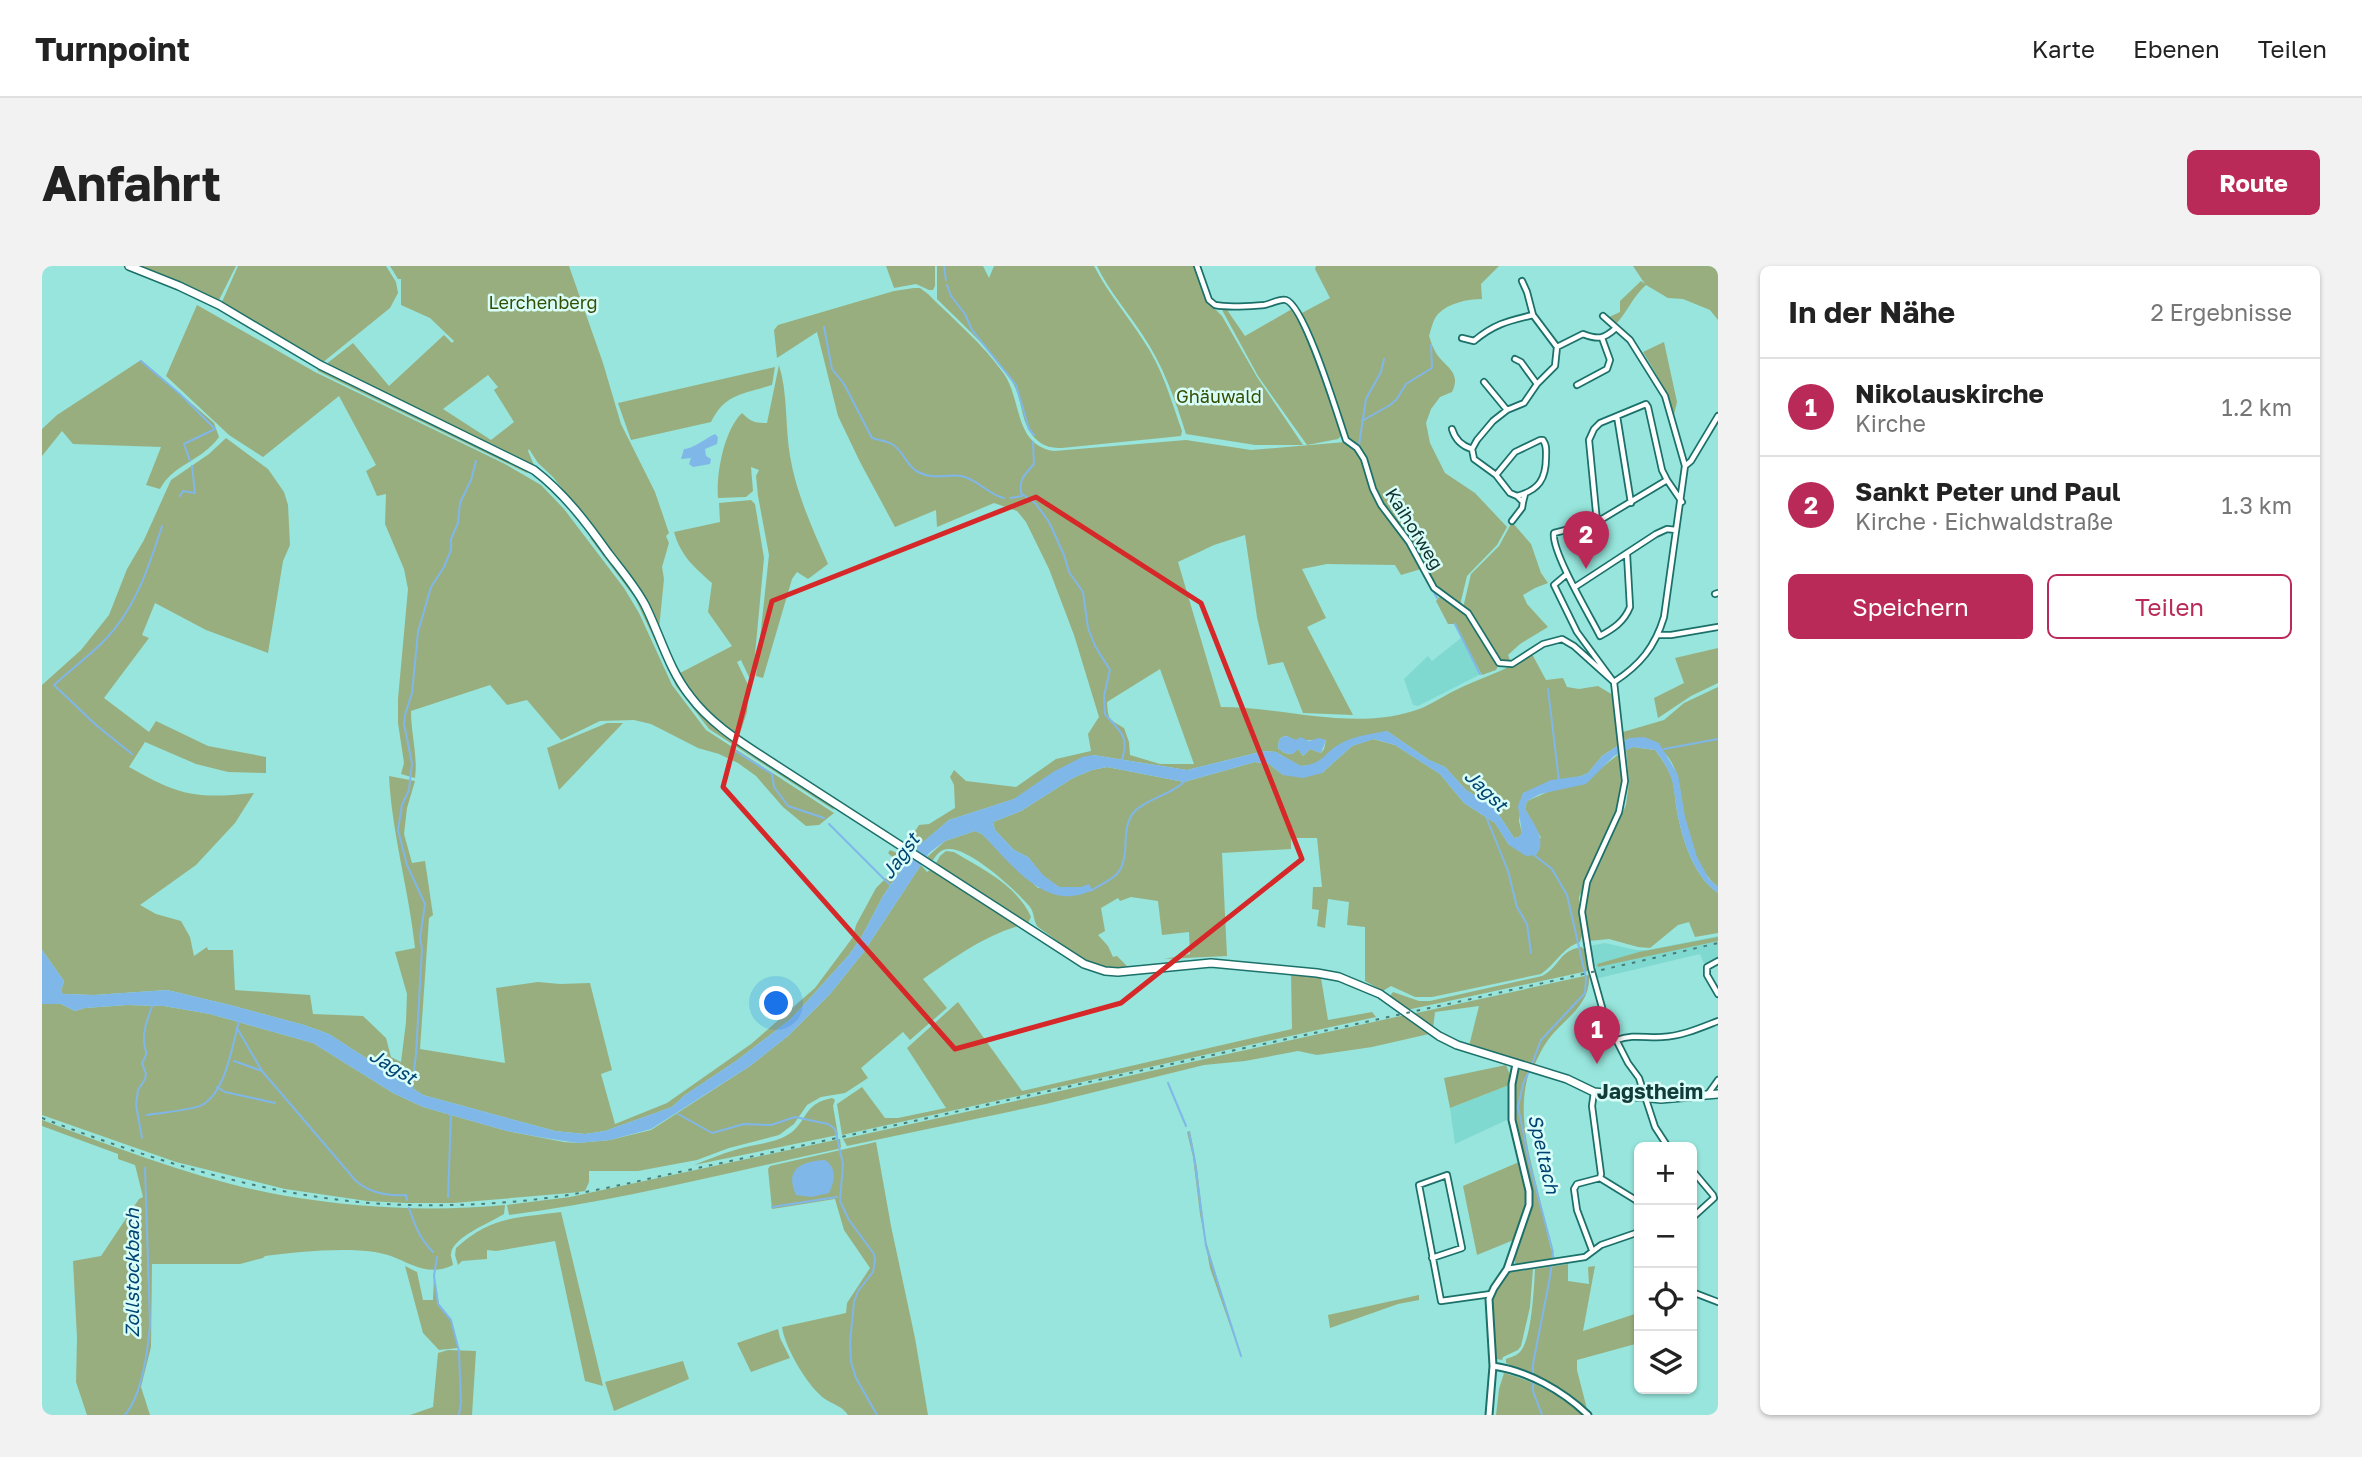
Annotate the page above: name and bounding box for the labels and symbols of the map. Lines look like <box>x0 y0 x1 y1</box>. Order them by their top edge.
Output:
park label: Lerchenberg <box>488 291 598 313</box>
park label: Ghäuwald <box>1176 385 1262 407</box>
street label: Kaihofweg <box>1381 484 1448 573</box>
pin: 2 <box>1563 511 1609 569</box>
water label: Jagst <box>1460 764 1514 817</box>
water label: Jagst <box>875 827 925 883</box>
your location <box>759 986 793 1020</box>
pin: 1 <box>1574 1006 1620 1064</box>
water label: Jagst <box>366 1043 423 1090</box>
district label: Jagstheim <box>1597 1078 1703 1104</box>
water label: Speltach <box>1524 1112 1565 1197</box>
water label: Zollstockbach <box>120 1207 143 1338</box>

